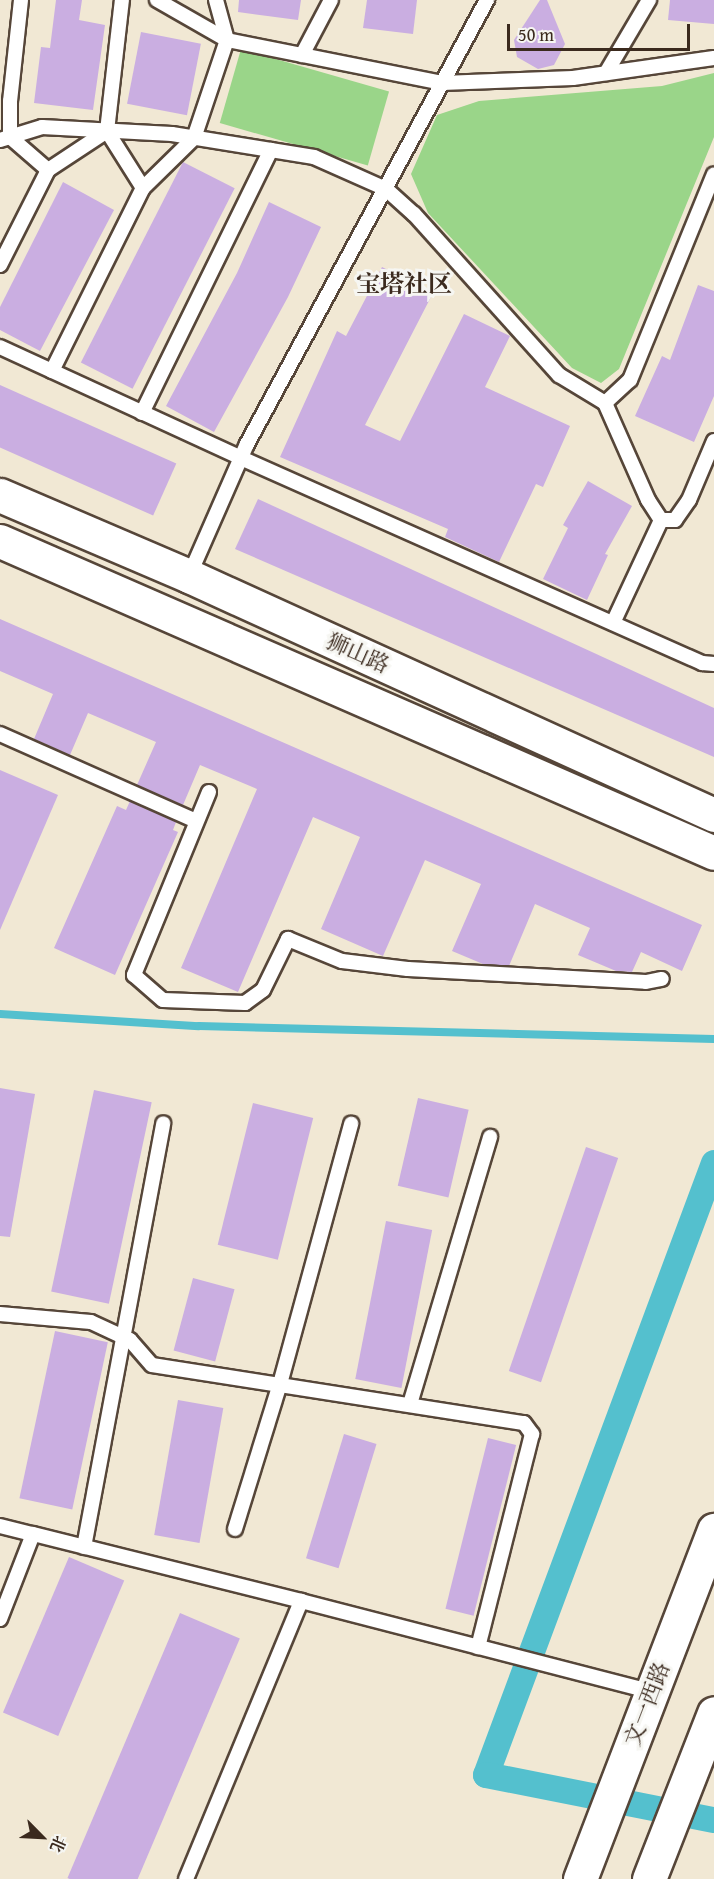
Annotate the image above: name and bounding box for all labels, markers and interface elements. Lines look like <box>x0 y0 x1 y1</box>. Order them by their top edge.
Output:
scale bar <box>510 12 693 50</box>
text: 50 m <box>518 21 554 48</box>
district label: 宝塔社区 <box>356 270 452 298</box>
street label: 狮山路 <box>322 628 394 678</box>
street label: 文一西路 <box>619 1658 675 1750</box>
north arrow <box>12 1807 72 1867</box>
text: 北 <box>44 1832 73 1857</box>

